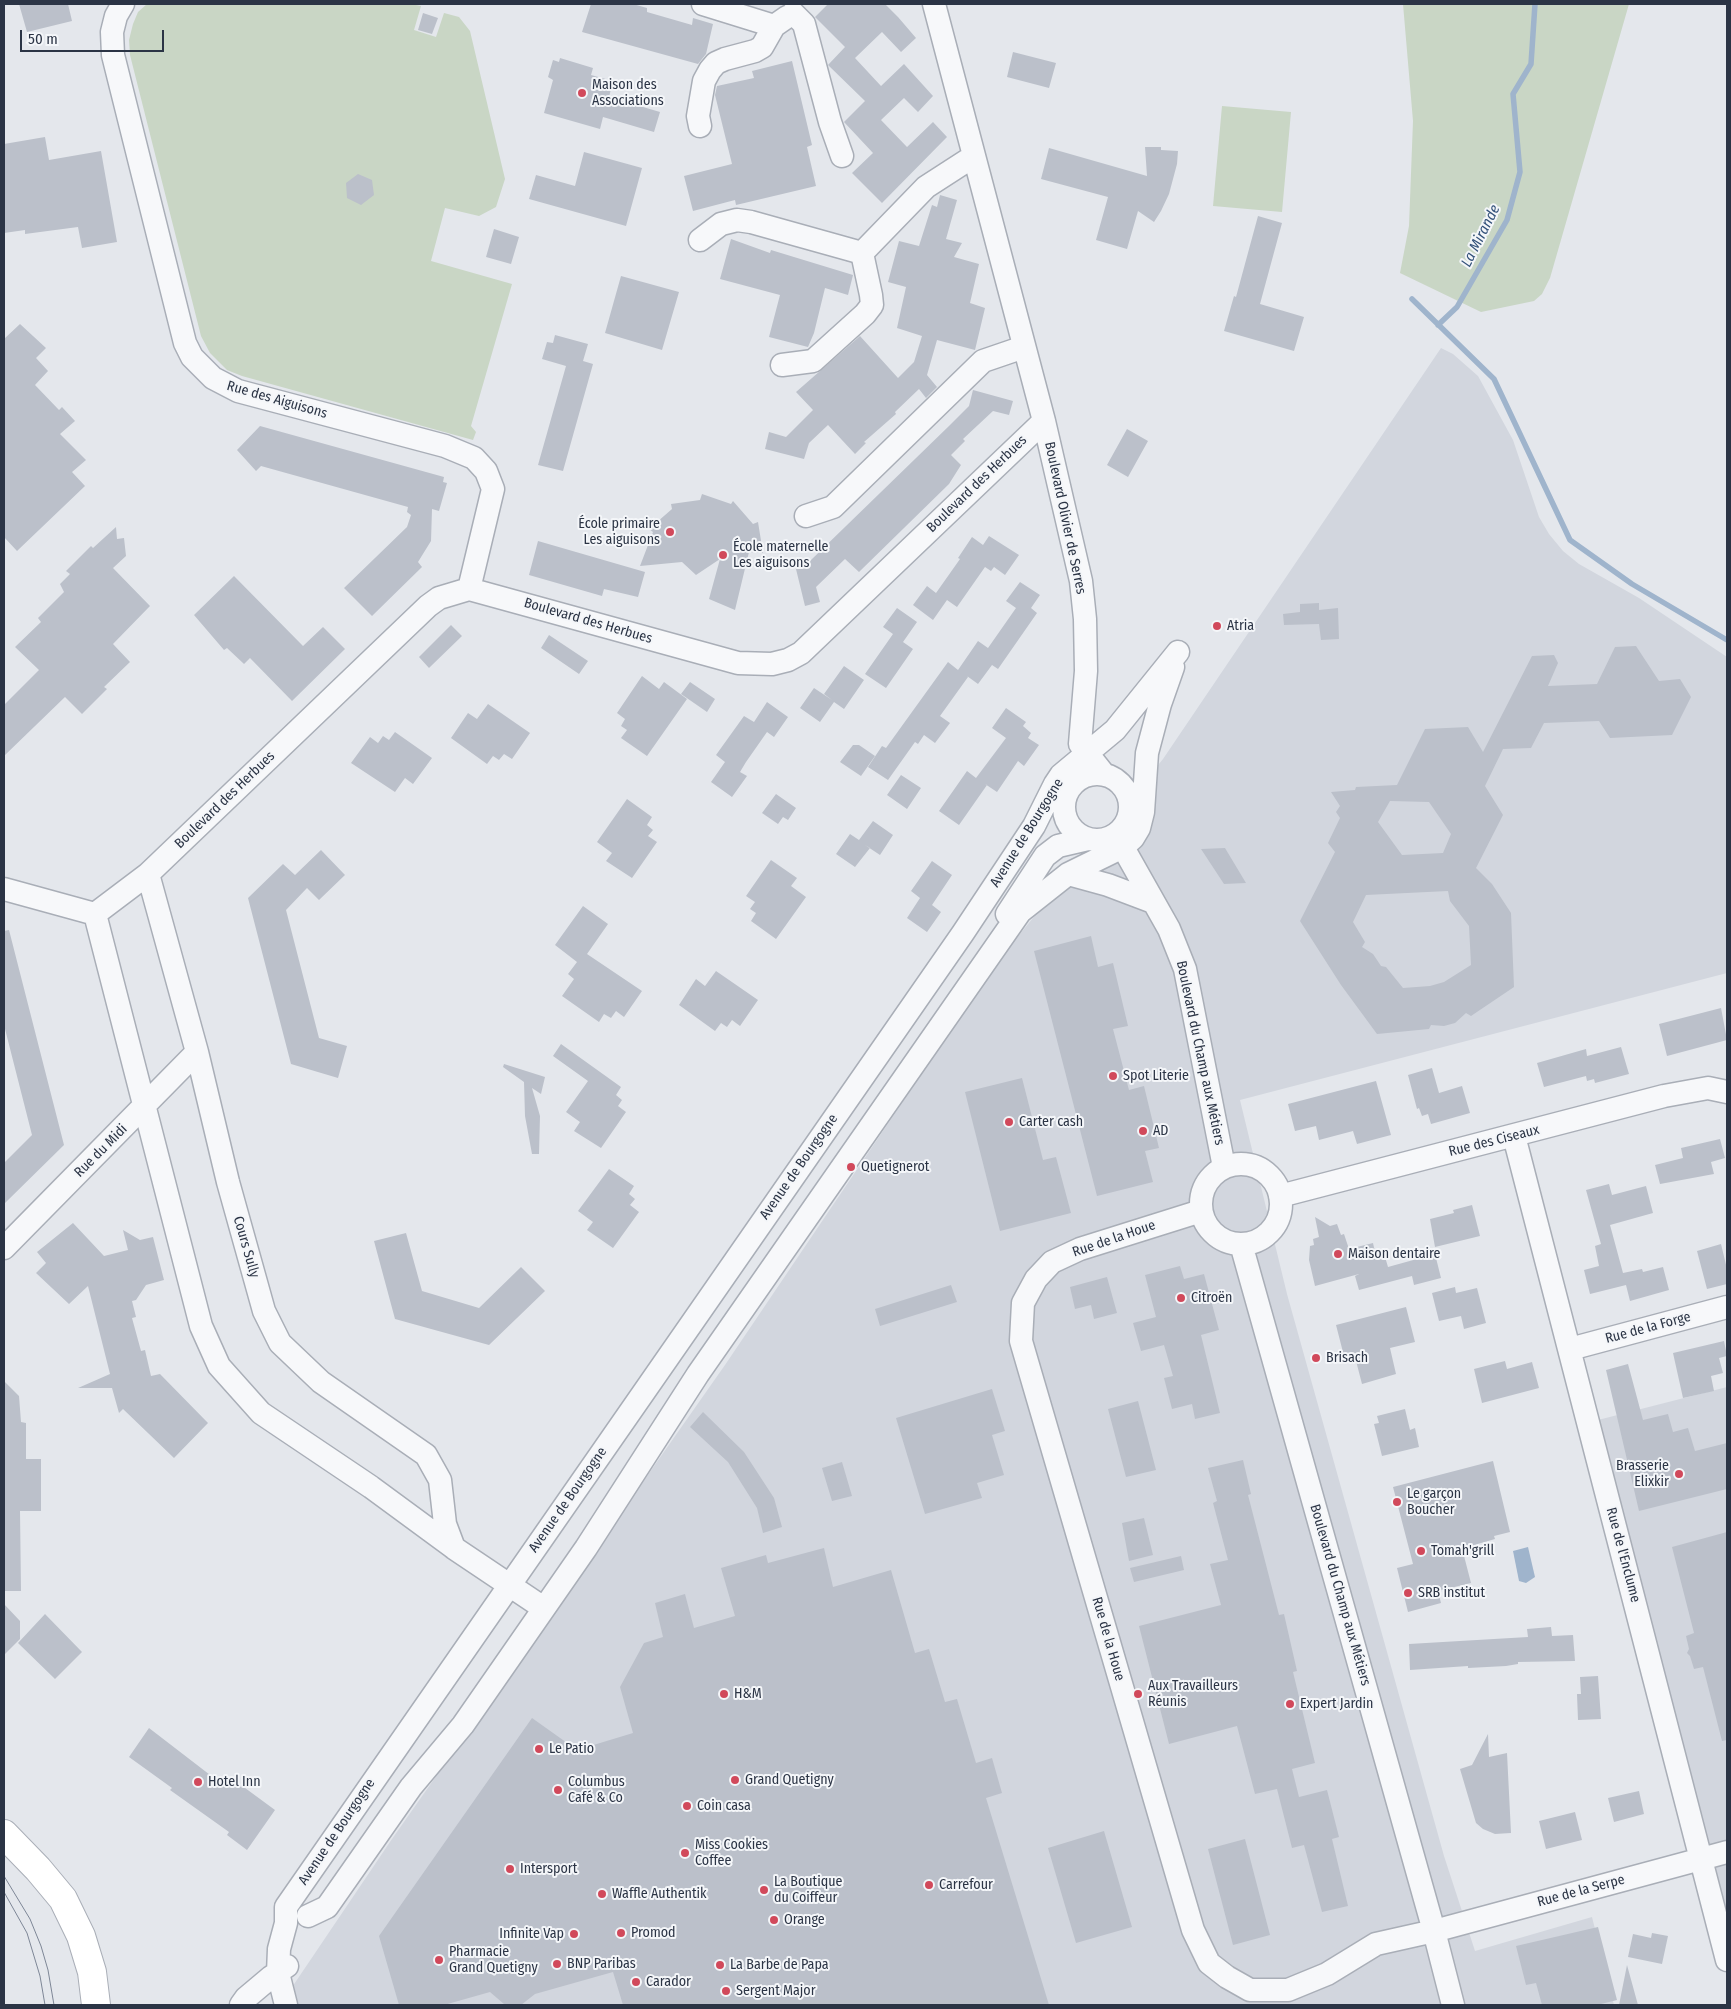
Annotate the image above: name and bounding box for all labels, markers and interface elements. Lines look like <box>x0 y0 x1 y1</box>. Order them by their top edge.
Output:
scale bar <box>22 20 166 52</box>
text: 50 m <box>28 30 58 48</box>
place label: Maison des Associations <box>592 77 664 110</box>
marker: Maison des Associations <box>576 87 588 99</box>
water label: La Mirande <box>1458 202 1504 270</box>
street label: Rue des Aiguisons <box>225 378 329 422</box>
street label: Boulevard des Herbues <box>923 432 1031 536</box>
street label: Boulevard Olivier de Serres <box>1041 440 1089 596</box>
place label: École primaire Les aiguisons <box>578 516 660 548</box>
marker: École primaire Les aiguisons <box>664 526 676 538</box>
place label: École maternelle Les aiguisons <box>733 539 829 572</box>
marker: École maternelle Les aiguisons <box>717 549 729 561</box>
street label: Boulevard des Herbues <box>522 595 654 647</box>
place label: Atria <box>1227 618 1254 634</box>
marker: Atria <box>1211 620 1223 632</box>
street label: Boulevard des Herbues <box>171 748 279 852</box>
street label: Avenue de Bourgogne <box>987 776 1067 890</box>
street label: Boulevard du Champ aux Métiers <box>1172 959 1228 1147</box>
place label: Spot Literie <box>1123 1068 1189 1084</box>
marker: Spot Literie <box>1107 1070 1119 1082</box>
street label: Avenue de Bourgogne <box>756 1111 842 1223</box>
place label: Carter cash <box>1019 1114 1083 1130</box>
marker: Carter cash <box>1003 1116 1015 1128</box>
street label: Rue du Midi <box>71 1121 131 1181</box>
street label: Rue des Ciseaux <box>1447 1122 1541 1160</box>
place label: AD <box>1153 1123 1168 1139</box>
marker: AD <box>1137 1125 1149 1137</box>
place label: Quetignerot <box>861 1159 929 1175</box>
marker: Quetignerot <box>845 1161 857 1173</box>
street label: Cours Sully <box>229 1214 263 1280</box>
street label: Rue de la Houe <box>1070 1217 1158 1261</box>
place label: Maison dentaire <box>1348 1246 1440 1262</box>
marker: Maison dentaire <box>1332 1248 1344 1260</box>
place label: Citroën <box>1191 1290 1232 1306</box>
marker: Citroën <box>1175 1292 1187 1304</box>
street label: Rue de la Forge <box>1604 1309 1692 1347</box>
place label: Brisach <box>1326 1350 1368 1366</box>
marker: Brisach <box>1310 1352 1322 1364</box>
street label: Avenue de Bourgogne <box>525 1444 611 1556</box>
place label: Brasserie Elixkir <box>1616 1458 1669 1490</box>
marker: Brasserie Elixkir <box>1673 1468 1685 1480</box>
place label: Le garçon Boucher <box>1407 1486 1461 1518</box>
marker: Le garçon Boucher <box>1391 1496 1403 1508</box>
street label: Boulevard du Champ aux Métiers <box>1306 1502 1374 1688</box>
street label: Rue de l'Enclume <box>1602 1506 1644 1604</box>
place label: Tomah'grill <box>1431 1543 1494 1559</box>
marker: Tomah'grill <box>1415 1545 1427 1557</box>
place label: SRB institut <box>1418 1585 1485 1601</box>
marker: SRB institut <box>1402 1587 1414 1599</box>
street label: Rue de la Houe <box>1088 1595 1128 1683</box>
place label: Aux Travailleurs Réunis <box>1148 1678 1238 1710</box>
place label: H&M <box>734 1686 762 1702</box>
marker: H&M <box>718 1688 730 1700</box>
marker: Aux Travailleurs Réunis <box>1132 1688 1144 1700</box>
place label: Expert Jardin <box>1300 1696 1373 1712</box>
marker: Expert Jardin <box>1284 1698 1296 1710</box>
place label: Le Patio <box>549 1741 594 1757</box>
marker: Le Patio <box>533 1743 545 1755</box>
place label: Grand Quetigny <box>745 1772 834 1788</box>
place label: Hotel Inn <box>208 1774 261 1790</box>
place label: Columbus Café & Co <box>568 1774 625 1806</box>
marker: Grand Quetigny <box>729 1774 741 1786</box>
marker: Hotel Inn <box>192 1776 204 1788</box>
street label: Avenue de Bourgogne <box>295 1776 379 1888</box>
marker: Columbus Café & Co <box>552 1784 564 1796</box>
place label: Coin casa <box>697 1798 751 1814</box>
marker: Coin casa <box>681 1800 693 1812</box>
place label: Miss Cookies Coffee <box>695 1837 768 1870</box>
marker: Miss Cookies Coffee <box>679 1847 691 1859</box>
place label: Intersport <box>520 1861 577 1877</box>
marker: Intersport <box>504 1863 516 1875</box>
street label: Rue de la Serpe <box>1535 1871 1627 1911</box>
place label: La Boutique du Coiffeur <box>774 1874 842 1906</box>
place label: Carrefour <box>939 1877 993 1893</box>
marker: Carrefour <box>923 1879 935 1891</box>
marker: La Boutique du Coiffeur <box>758 1884 770 1896</box>
place label: Waffle Authentik <box>612 1886 707 1902</box>
marker: Waffle Authentik <box>596 1888 608 1900</box>
place label: Orange <box>784 1912 825 1928</box>
marker: Orange <box>768 1914 780 1926</box>
place label: Promod <box>631 1925 676 1941</box>
place label: Infinite Vap <box>499 1926 564 1942</box>
marker: Promod <box>615 1927 627 1939</box>
marker: Infinite Vap <box>568 1928 580 1940</box>
place label: Pharmacie Grand Quetigny <box>449 1944 538 1976</box>
marker: Pharmacie Grand Quetigny <box>433 1954 445 1966</box>
place label: BNP Paribas <box>567 1956 636 1972</box>
place label: La Barbe de Papa <box>730 1957 829 1973</box>
marker: BNP Paribas <box>551 1958 563 1970</box>
marker: La Barbe de Papa <box>714 1959 726 1971</box>
place label: Carador <box>646 1974 691 1990</box>
marker: Carador <box>630 1976 642 1988</box>
place label: Sergent Major <box>736 1983 816 1999</box>
marker: Sergent Major <box>720 1985 732 1997</box>

